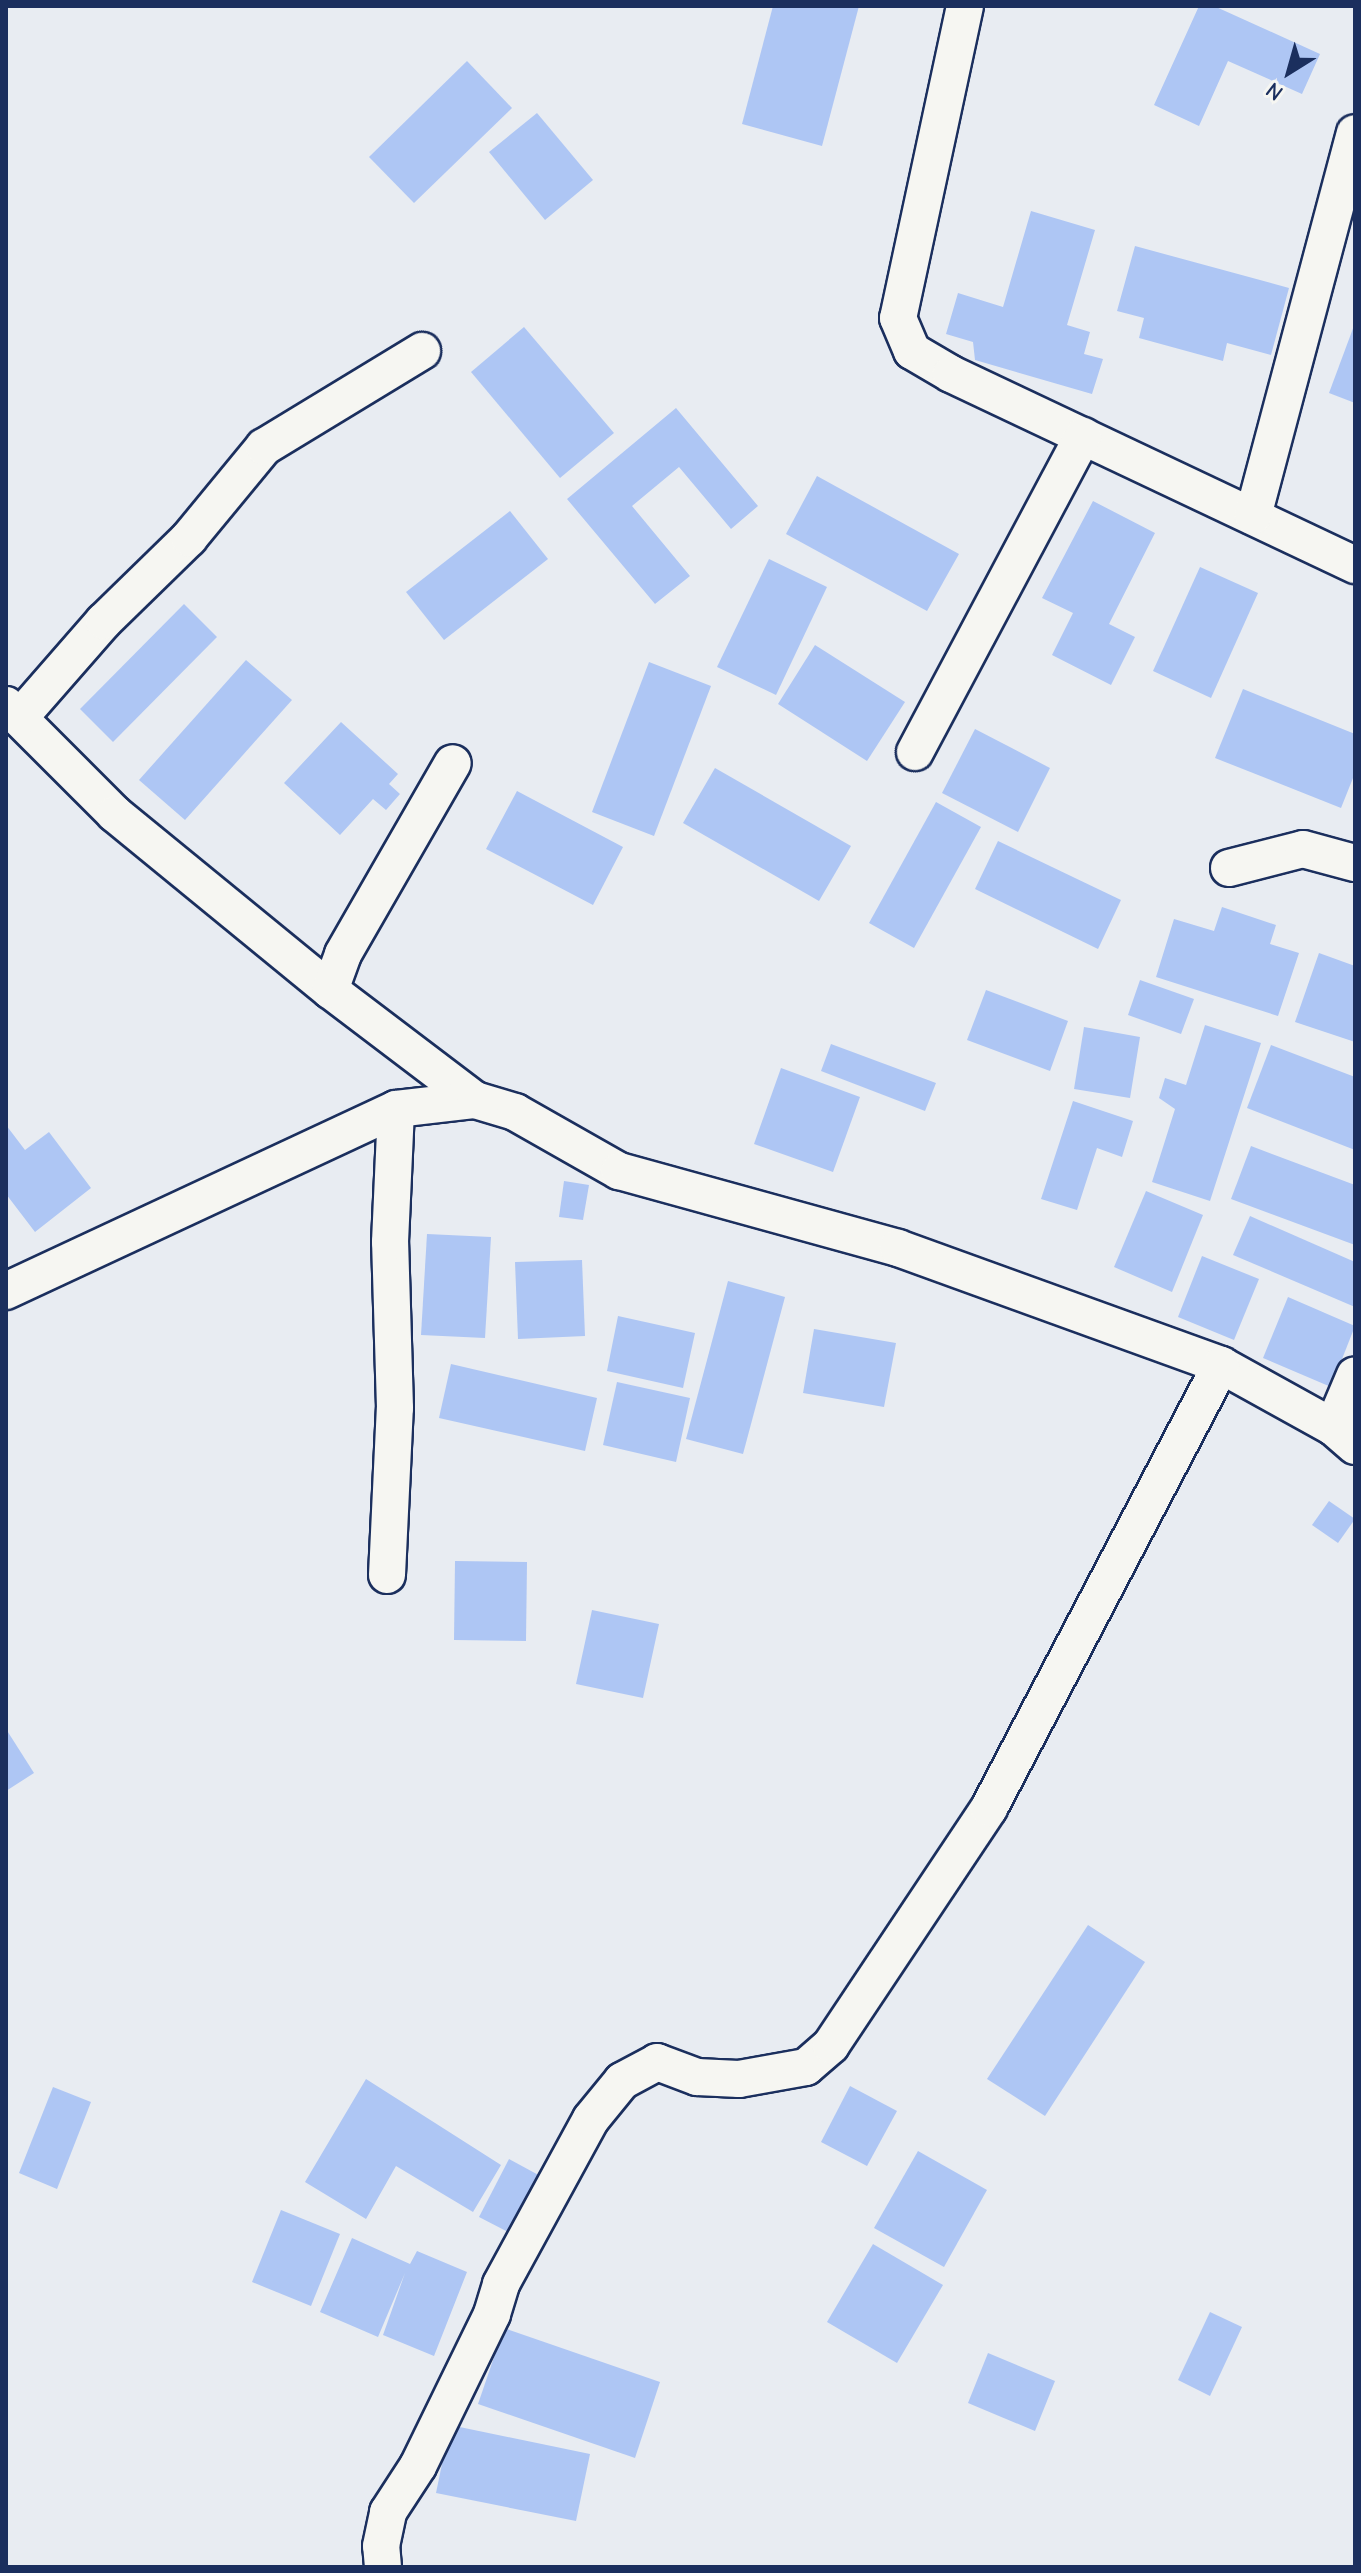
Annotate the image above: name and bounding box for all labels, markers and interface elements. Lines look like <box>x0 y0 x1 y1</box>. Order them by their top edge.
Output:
north arrow <box>1249 32 1329 112</box>
text: N <box>1261 76 1288 106</box>

